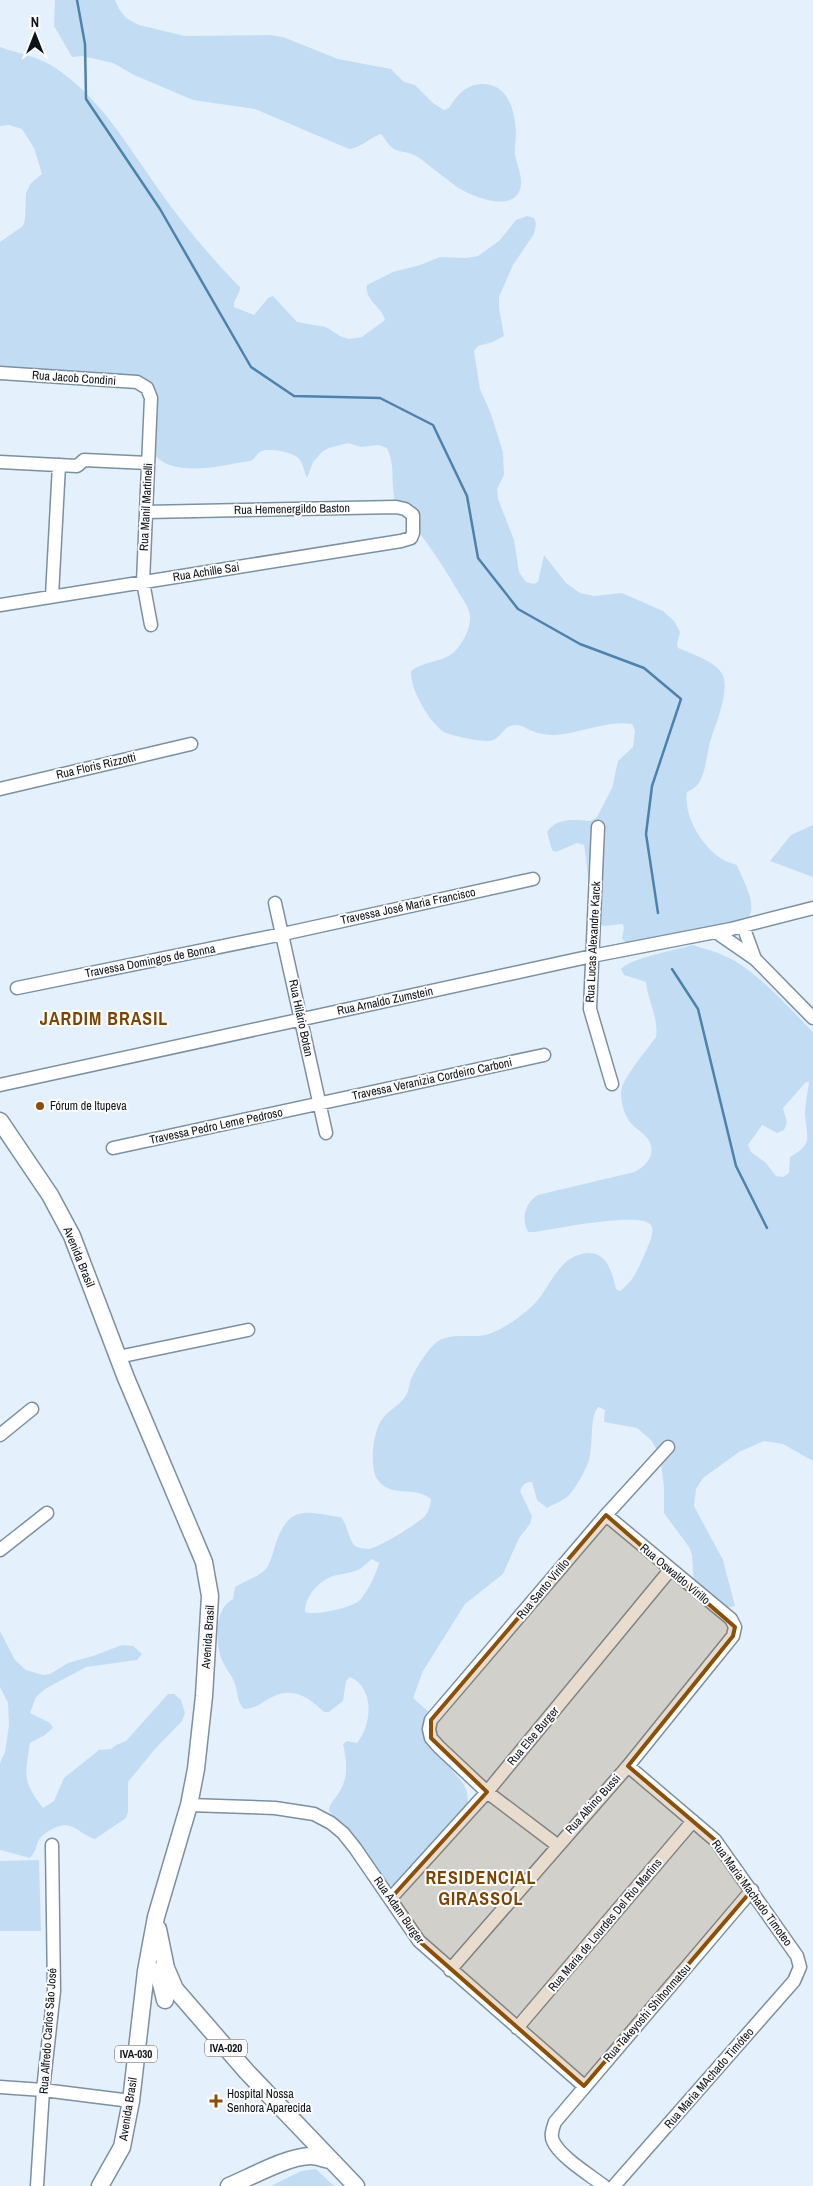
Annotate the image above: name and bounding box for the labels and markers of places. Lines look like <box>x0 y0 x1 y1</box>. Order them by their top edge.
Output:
place label: Fórum de Itupeva <box>50 1098 127 1114</box>
marker: Fórum de Itupeva <box>34 1100 46 1112</box>
place label: Hospital Nossa Senhora Aparecida <box>227 2086 312 2116</box>
marker: Hospital Nossa Senhora Aparecida <box>209 2094 223 2108</box>

